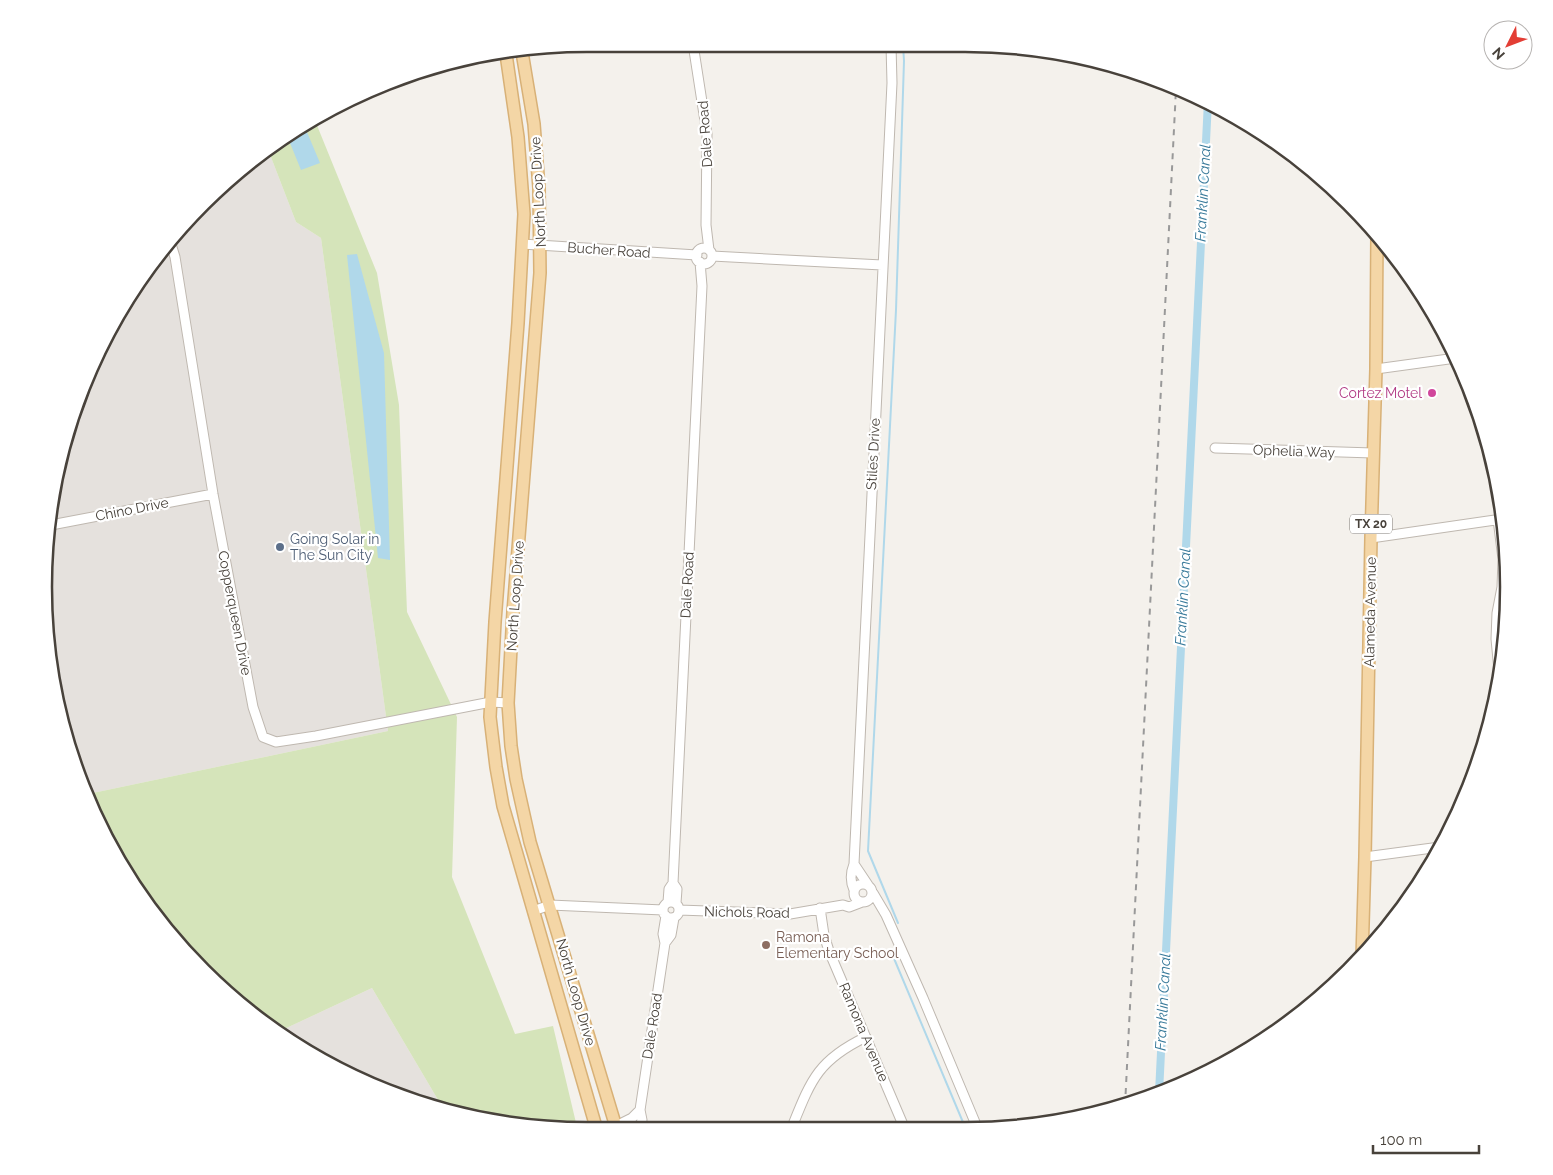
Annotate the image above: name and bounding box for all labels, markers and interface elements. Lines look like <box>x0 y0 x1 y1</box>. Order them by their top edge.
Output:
north arrow <box>1483 20 1533 70</box>
text: N <box>1489 44 1508 63</box>
street label: Dale Road <box>695 100 715 168</box>
street label: North Loop Drive <box>527 136 549 248</box>
water label: Franklin Canal <box>1191 144 1215 242</box>
street label: Bucher Road <box>567 239 651 261</box>
place label: Cortez Motel <box>1339 385 1422 401</box>
marker: Cortez Motel <box>1426 387 1438 399</box>
street label: Stiles Drive <box>863 418 883 490</box>
street label: Ophelia Way <box>1253 442 1336 460</box>
street label: Chino Drive <box>94 494 170 524</box>
road number: TX 20 <box>1350 514 1392 534</box>
place label: Going Solar in The Sun City <box>290 531 379 563</box>
street label: North Loop Drive <box>503 540 527 652</box>
marker: Going Solar in The Sun City <box>274 541 286 553</box>
water label: Franklin Canal <box>1171 548 1195 646</box>
street label: Copperqueen Drive <box>215 549 255 677</box>
street label: Dale Road <box>677 551 697 619</box>
street label: Alameda Avenue <box>1361 557 1379 667</box>
street label: Nichols Road <box>704 903 790 921</box>
place label: Ramona Elementary School <box>776 929 899 961</box>
street label: North Loop Drive <box>553 937 599 1047</box>
marker: Ramona Elementary School <box>760 939 772 951</box>
water label: Franklin Canal <box>1151 953 1175 1051</box>
street label: Ramona Avenue <box>836 980 892 1084</box>
street label: Dale Road <box>639 992 665 1060</box>
scale bar <box>1373 1122 1479 1154</box>
text: 100 m <box>1380 1131 1422 1149</box>

